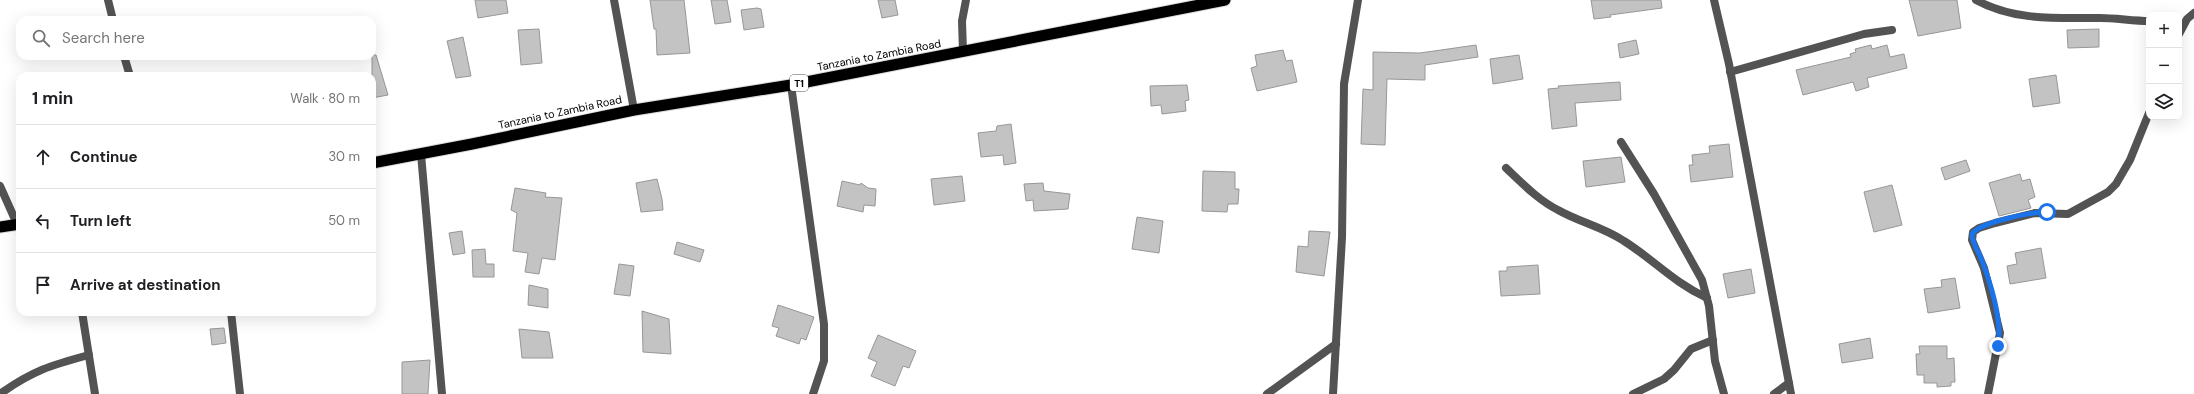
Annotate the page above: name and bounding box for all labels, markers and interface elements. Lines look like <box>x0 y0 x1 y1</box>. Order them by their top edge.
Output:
map controls <box>2146 12 2182 120</box>
button: + <box>2146 12 2182 48</box>
search box <box>16 16 376 60</box>
icon: search <box>30 27 52 49</box>
text: Search here <box>62 28 145 48</box>
street label: Tanzania to Zambia Road <box>816 36 942 74</box>
button: − <box>2146 48 2182 84</box>
road number: T1 <box>790 75 808 91</box>
button: layers <box>2146 84 2182 120</box>
text: 1 min <box>32 87 73 109</box>
text: Walk · 80 m <box>290 90 360 107</box>
street label: Tanzania to Zambia Road <box>497 92 623 132</box>
icon: ahead <box>32 146 54 168</box>
text: Continue <box>70 147 138 167</box>
text: 30 m <box>328 148 360 165</box>
route start <box>2038 203 2056 221</box>
icon: left <box>32 210 54 232</box>
text: Turn left <box>70 211 131 231</box>
text: 50 m <box>328 212 360 229</box>
icon: arrive <box>32 274 54 296</box>
text: Arrive at destination <box>70 275 221 295</box>
route end <box>1989 337 2007 355</box>

